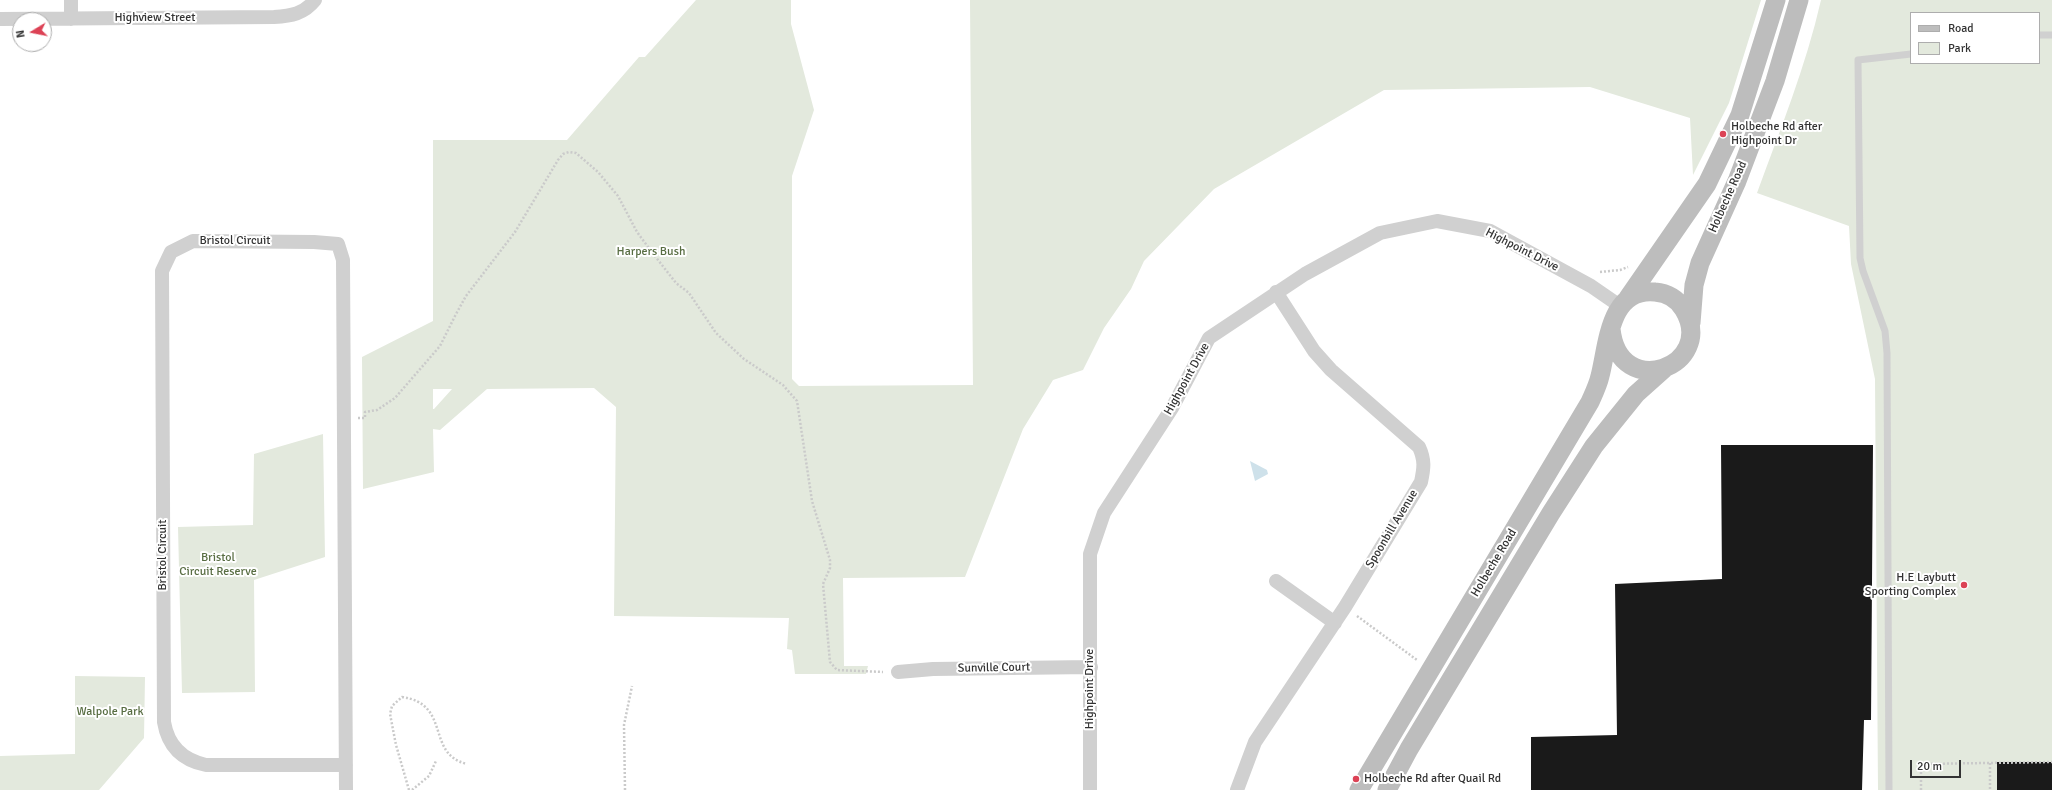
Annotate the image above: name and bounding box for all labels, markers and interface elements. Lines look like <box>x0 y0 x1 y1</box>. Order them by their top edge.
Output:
street label: Highview Street <box>114 11 196 25</box>
north arrow <box>12 12 52 52</box>
legend <box>1910 12 2040 64</box>
text: Road <box>1948 21 1974 36</box>
text: N <box>14 29 28 39</box>
text: Park <box>1948 41 1971 56</box>
place label: Holbeche Rd after Highpoint Dr <box>1731 120 1822 148</box>
marker: Holbeche Rd after Highpoint Dr <box>1718 129 1728 139</box>
street label: Holbeche Road <box>1706 159 1750 235</box>
street label: Highpoint Drive <box>1483 225 1561 275</box>
street label: Bristol Circuit <box>200 234 270 248</box>
park label: Harpers Bush <box>617 245 685 259</box>
street label: Highpoint Drive <box>1161 340 1213 418</box>
street label: Spoonbill Avenue <box>1363 487 1421 571</box>
street label: Bristol Circuit <box>156 520 170 590</box>
street label: Holbeche Road <box>1468 526 1520 600</box>
park label: Bristol Circuit Reserve <box>179 551 257 579</box>
place label: H.E Laybutt Sporting Complex <box>1865 571 1956 599</box>
marker: H.E Laybutt Sporting Complex <box>1959 580 1969 590</box>
street label: Highpoint Drive <box>1083 649 1097 729</box>
street label: Sunville Court <box>958 660 1030 676</box>
park label: Walpole Park <box>76 705 144 719</box>
scale bar <box>1912 752 1963 778</box>
text: 20 m <box>1917 759 1942 774</box>
place label: Holbeche Rd after Quail Rd <box>1364 772 1501 786</box>
marker: Holbeche Rd after Quail Rd <box>1351 774 1361 784</box>

